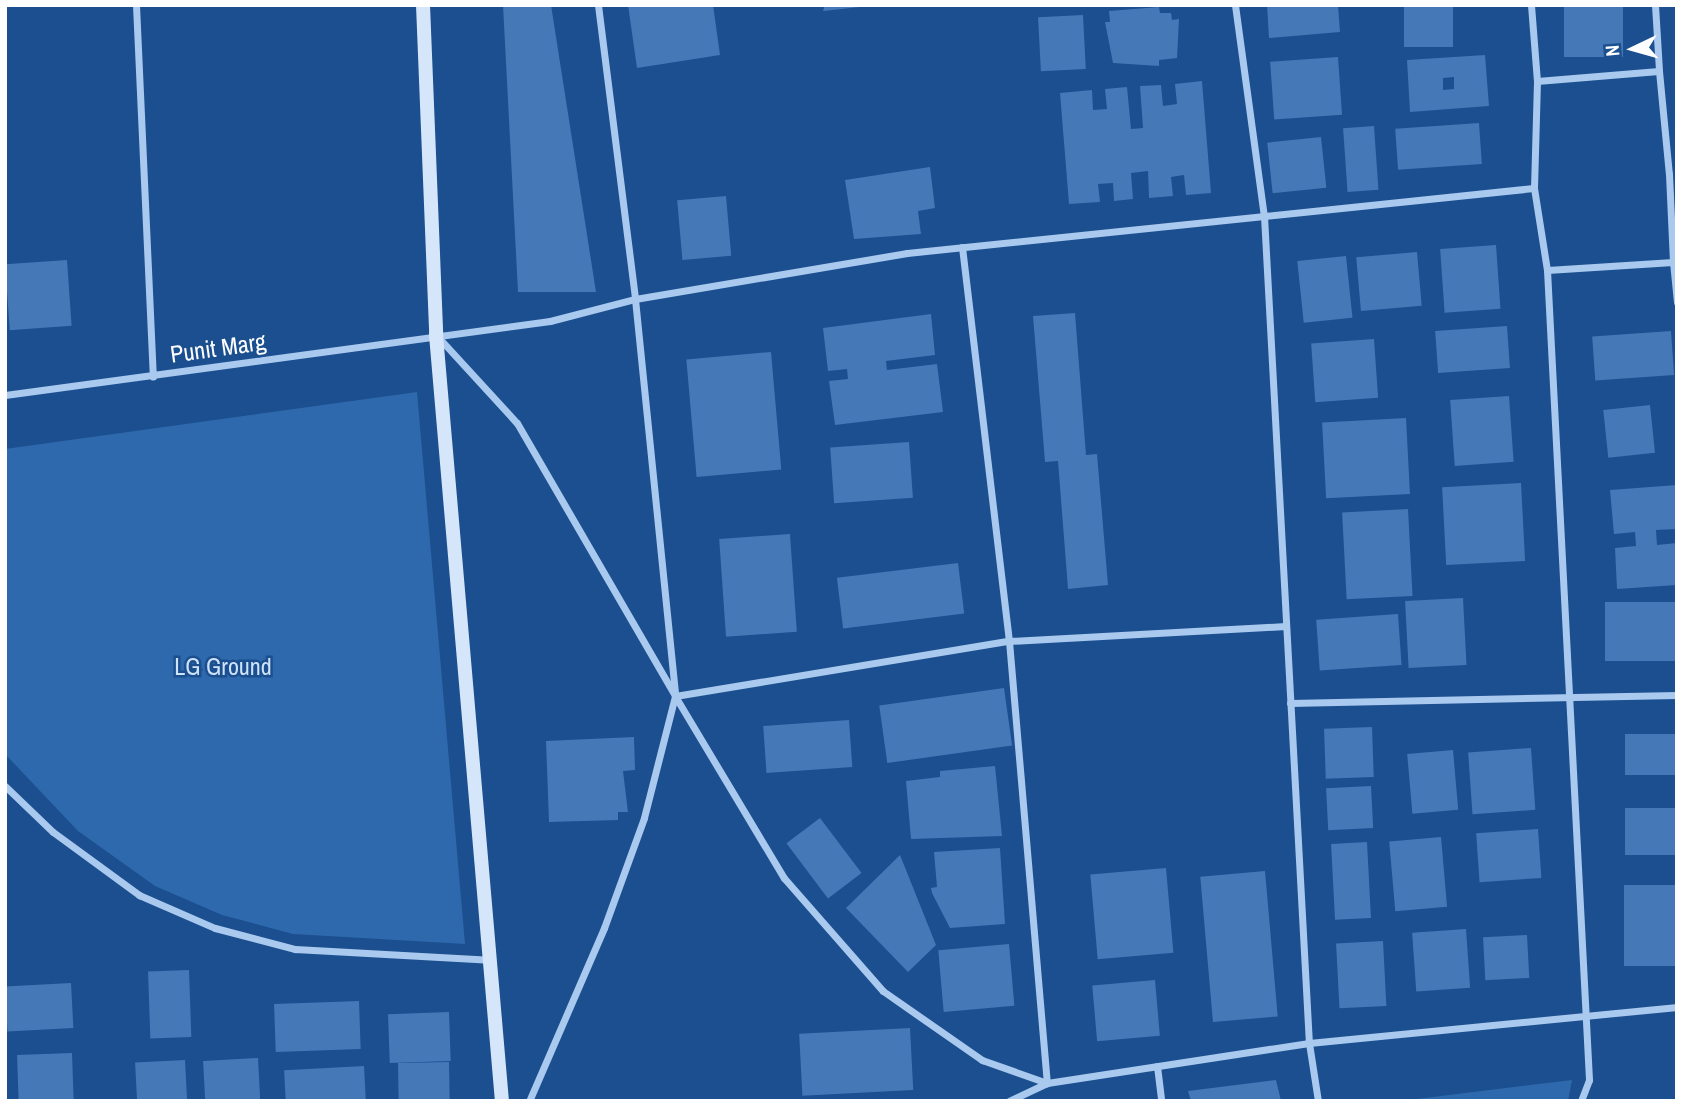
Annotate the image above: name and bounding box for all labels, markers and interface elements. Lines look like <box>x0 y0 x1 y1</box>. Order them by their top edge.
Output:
north arrow <box>1598 14 1668 84</box>
text: N <box>1599 44 1626 58</box>
street label: Punit Marg <box>168 327 268 369</box>
park label: LG Ground <box>174 653 272 681</box>

